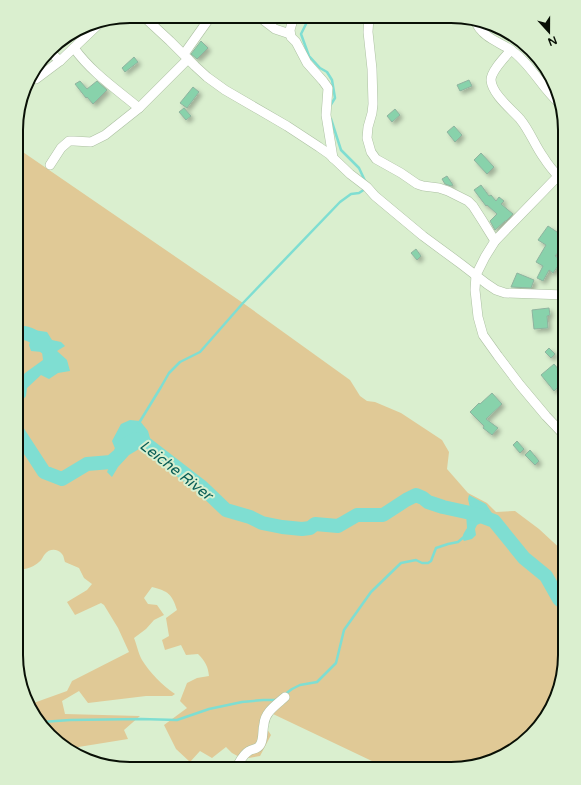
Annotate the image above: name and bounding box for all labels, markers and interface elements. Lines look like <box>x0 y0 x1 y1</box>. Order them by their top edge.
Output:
north arrow <box>529 12 569 52</box>
text: N <box>546 33 559 49</box>
water label: Leiche River <box>136 436 218 505</box>

